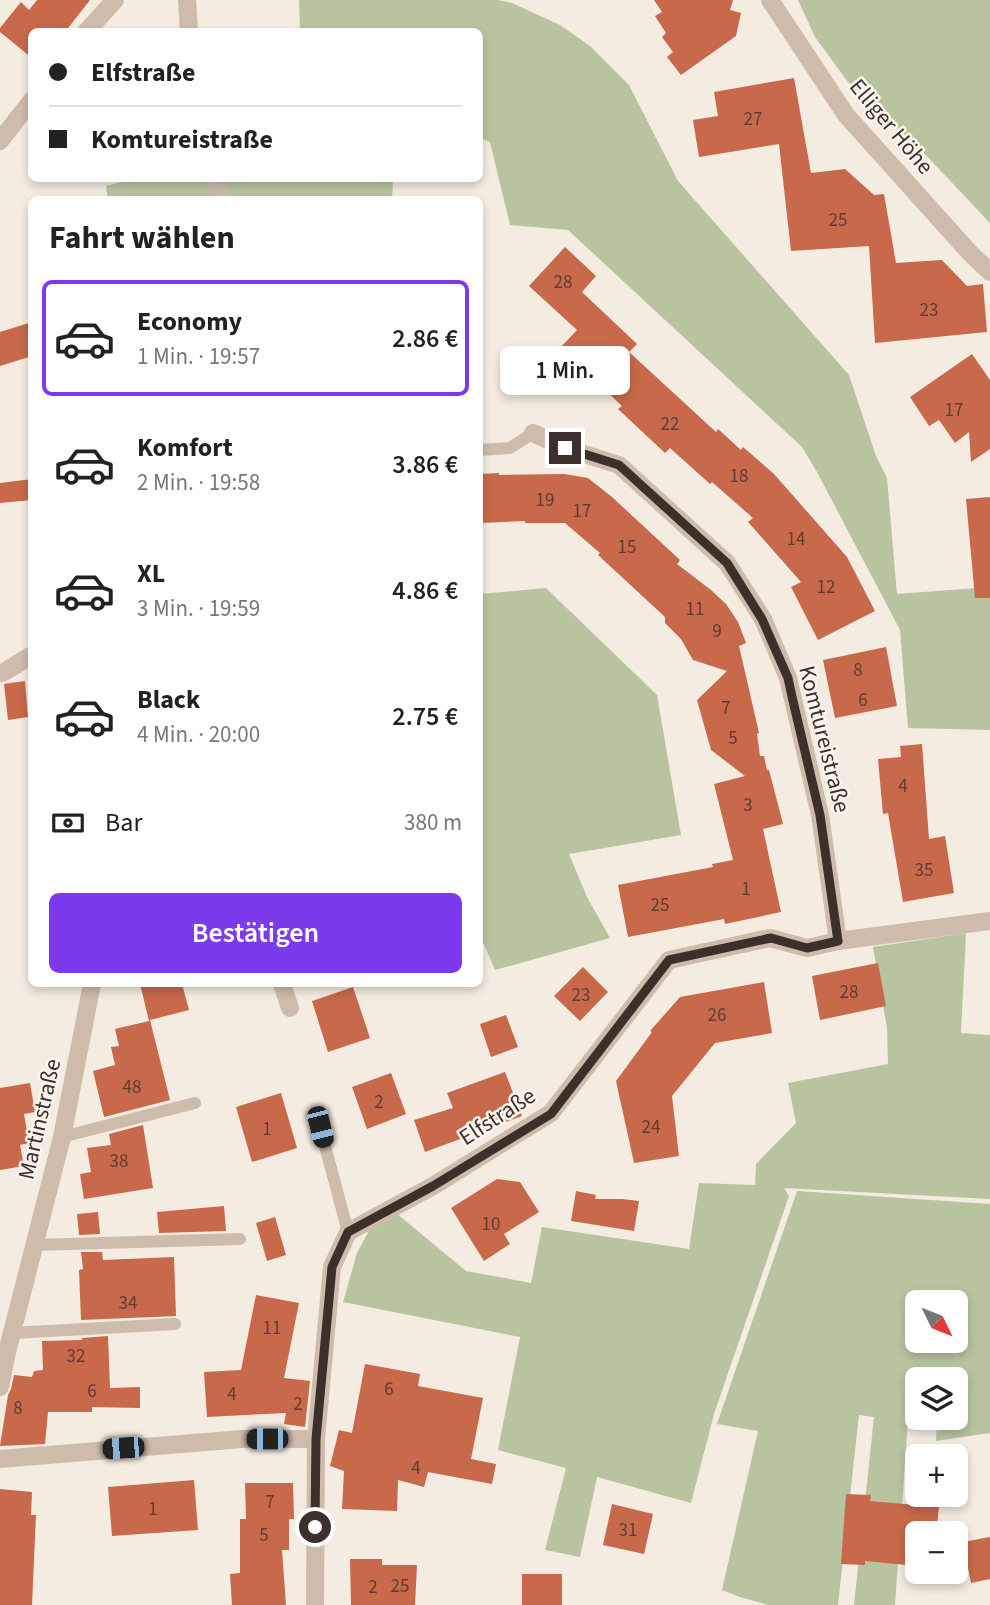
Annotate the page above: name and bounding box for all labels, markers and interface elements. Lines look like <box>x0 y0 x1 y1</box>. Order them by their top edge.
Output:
text: Elfstraße <box>91 54 196 91</box>
street label: Elliger Höhe <box>842 71 942 181</box>
house number: 27 <box>744 106 762 133</box>
text: Komtureistraße <box>91 121 273 158</box>
house number: 25 <box>829 207 847 234</box>
text: Fahrt wählen <box>49 215 235 261</box>
house number: 28 <box>554 269 572 296</box>
house number: 23 <box>920 297 938 324</box>
text: Economy <box>137 303 242 340</box>
icon: car <box>53 307 116 370</box>
text: 2.86 € <box>392 320 458 357</box>
text: 1 Min. · 19:57 <box>137 340 260 373</box>
callout: 1 Min. <box>500 346 630 396</box>
text: 1 Min. <box>536 354 594 387</box>
house number: 17 <box>945 397 963 424</box>
house number: 22 <box>661 411 679 438</box>
text: Komfort <box>137 429 233 466</box>
route end <box>549 432 581 464</box>
icon: car <box>53 433 116 496</box>
text: 3.86 € <box>392 446 458 483</box>
house number: 18 <box>730 463 748 490</box>
text: 2 Min. · 19:58 <box>137 466 260 499</box>
house number: 19 <box>536 487 554 514</box>
house number: 17 <box>573 498 591 525</box>
house number: 14 <box>787 526 805 553</box>
house number: 15 <box>618 534 636 561</box>
text: XL <box>137 555 165 592</box>
icon: car <box>53 559 116 622</box>
text: 4.86 € <box>392 572 458 609</box>
house number: 12 <box>817 574 835 601</box>
text: 3 Min. · 19:59 <box>137 592 260 625</box>
house number: 11 <box>686 596 704 623</box>
house number: 9 <box>712 618 722 645</box>
house number: 8 <box>853 657 863 684</box>
street label: Komtureistraße <box>790 662 859 816</box>
text: Black <box>137 681 200 718</box>
icon: car <box>53 685 116 748</box>
house number: 6 <box>858 687 868 714</box>
house number: 7 <box>721 695 731 722</box>
text: 2.75 € <box>392 698 458 735</box>
text: 4 Min. · 20:00 <box>137 718 260 751</box>
house number: 5 <box>728 725 738 752</box>
house number: 4 <box>898 773 908 800</box>
house number: 3 <box>743 792 753 819</box>
icon: cash <box>49 804 87 842</box>
text: Bar <box>105 804 142 841</box>
text: 380 m <box>404 806 462 839</box>
house number: 35 <box>915 857 933 884</box>
house number: 1 <box>741 876 751 903</box>
house number: 25 <box>651 892 669 919</box>
button: Bestätigen <box>49 893 462 973</box>
house number: 28 <box>840 979 858 1006</box>
house number: 23 <box>572 982 590 1009</box>
house number: 26 <box>708 1002 726 1029</box>
street label: Martinstraße <box>10 1055 69 1183</box>
house number: 48 <box>123 1074 141 1101</box>
street label: Elfstraße <box>453 1079 542 1153</box>
house number: 2 <box>374 1089 384 1116</box>
car <box>305 1104 336 1150</box>
house number: 24 <box>642 1114 660 1141</box>
house number: 1 <box>262 1116 272 1143</box>
house number: 38 <box>110 1148 128 1175</box>
house number: 10 <box>482 1211 500 1238</box>
house number: 34 <box>119 1290 137 1317</box>
north arrow <box>905 1290 968 1353</box>
map controls <box>905 1290 968 1584</box>
house number: 11 <box>263 1315 281 1342</box>
house number: 32 <box>67 1343 85 1370</box>
button: layers <box>905 1367 968 1430</box>
house number: 6 <box>384 1376 394 1403</box>
house number: 6 <box>87 1378 97 1405</box>
house number: 4 <box>227 1381 237 1408</box>
house number: 2 <box>293 1391 303 1418</box>
house number: 8 <box>13 1395 23 1422</box>
car <box>247 1429 289 1450</box>
car <box>102 1436 145 1460</box>
button: + <box>905 1444 968 1507</box>
house number: 4 <box>411 1455 421 1482</box>
house number: 7 <box>265 1489 275 1516</box>
house number: 1 <box>148 1496 158 1523</box>
route start <box>299 1511 331 1543</box>
house number: 31 <box>619 1517 637 1544</box>
button: − <box>905 1521 968 1584</box>
house number: 5 <box>259 1522 269 1549</box>
house number: 25 <box>391 1573 409 1600</box>
house number: 2 <box>368 1574 378 1601</box>

